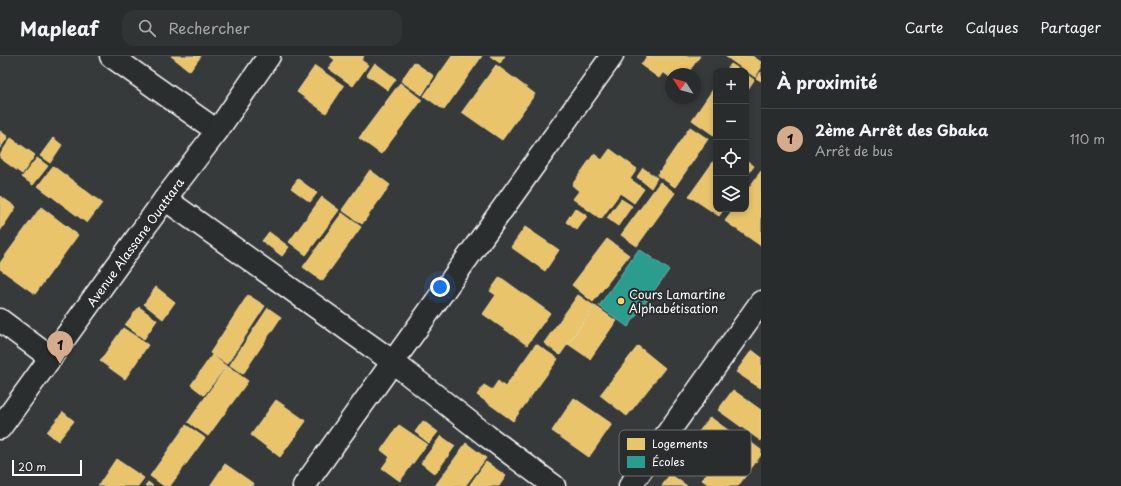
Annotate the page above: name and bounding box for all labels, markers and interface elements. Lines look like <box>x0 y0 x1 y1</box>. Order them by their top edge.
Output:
search box <box>122 10 402 46</box>
text: Mapleaf <box>20 14 98 42</box>
text: Rechercher <box>168 16 250 39</box>
icon: search <box>136 17 158 39</box>
text: Carte <box>905 17 944 38</box>
text: Calques <box>966 17 1018 38</box>
text: Partager <box>1040 17 1101 38</box>
north arrow <box>665 68 701 104</box>
map controls <box>713 68 749 212</box>
button: + <box>713 68 749 104</box>
text: À proximité <box>777 69 877 95</box>
button: − <box>713 104 749 140</box>
text: 2ème Arrêt des Gbaka <box>815 118 988 141</box>
text: 1 <box>787 129 793 148</box>
text: 110 m <box>1070 129 1105 148</box>
button: locate <box>713 140 749 176</box>
text: Arrêt de bus <box>815 141 893 160</box>
street label: Avenue Alassane Ouattara <box>82 174 188 310</box>
button: layers <box>713 176 749 212</box>
your location <box>430 277 450 297</box>
place label: Cours Lamartine Alphabétisation <box>629 285 726 317</box>
marker: Cours Lamartine Alphabétisation <box>616 296 626 306</box>
pin: 1 <box>47 331 73 364</box>
legend <box>619 430 751 476</box>
text: Logements <box>652 435 708 452</box>
text: Écoles <box>652 453 685 470</box>
scale bar <box>12 458 82 477</box>
text: 20 m <box>18 458 46 475</box>

